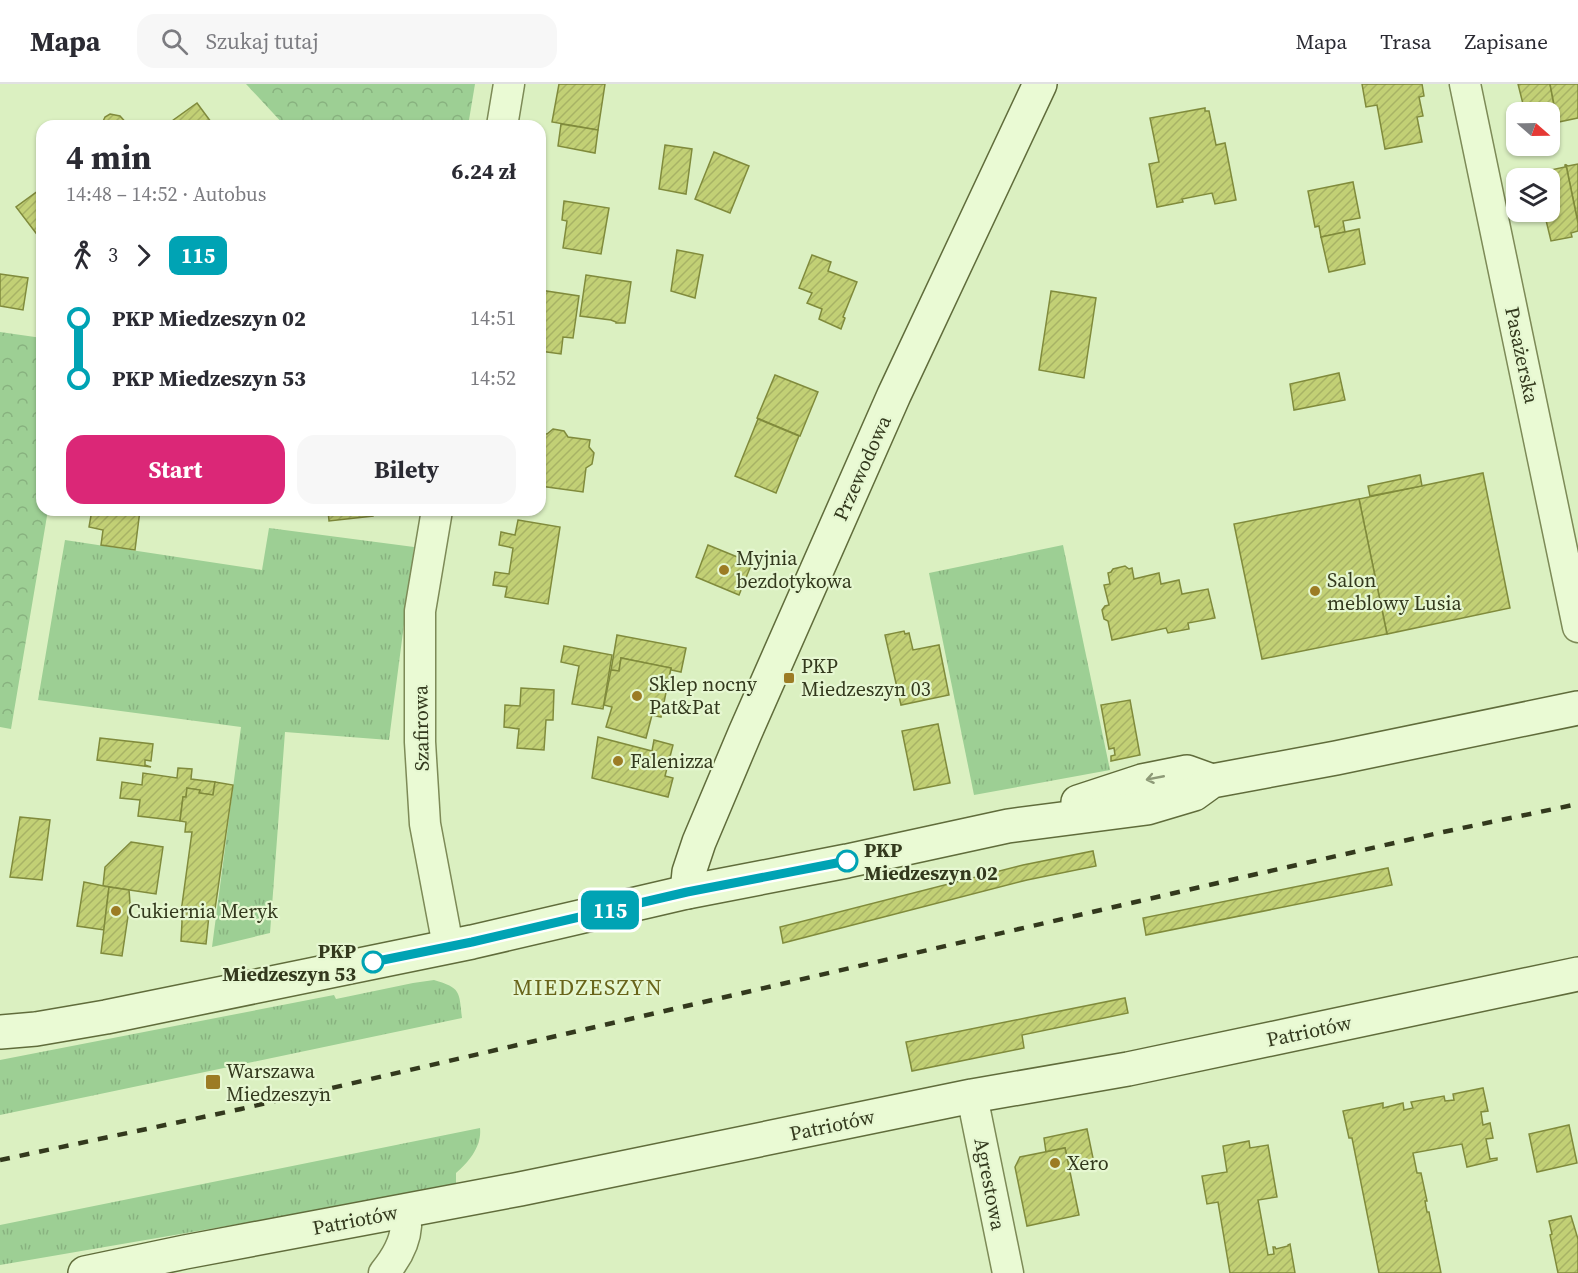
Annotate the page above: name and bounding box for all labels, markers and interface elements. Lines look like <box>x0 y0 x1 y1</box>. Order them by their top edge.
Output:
search box <box>137 14 557 68</box>
text: Mapa <box>30 22 101 60</box>
icon: search <box>158 25 191 58</box>
text: Szukaj tutaj <box>206 26 319 56</box>
text: Mapa <box>1296 27 1347 56</box>
text: Trasa <box>1380 27 1432 56</box>
text: Zapisane <box>1465 27 1548 56</box>
north arrow <box>1506 102 1560 156</box>
map controls <box>1506 102 1560 222</box>
text: 4 min <box>66 135 152 180</box>
text: 6.24 zł <box>452 156 516 186</box>
button: layers <box>1506 168 1560 222</box>
text: 14:48 – 14:52 · Autobus <box>66 180 266 208</box>
icon: walk <box>66 239 99 272</box>
icon: forward <box>127 239 160 272</box>
text: 3 <box>108 241 118 269</box>
text: 115 <box>181 241 215 270</box>
text: PKP Miedzeszyn 02 <box>112 303 306 333</box>
text: 14:51 <box>470 304 516 332</box>
street label: Pasażerska <box>1498 304 1546 407</box>
text: PKP Miedzeszyn 53 <box>112 363 306 393</box>
text: 14:52 <box>470 364 516 392</box>
street label: Przewodowa <box>826 410 898 525</box>
button: Start <box>66 435 285 504</box>
button: Bilety <box>297 435 516 504</box>
place label: Myjnia bezdotykowa <box>736 544 853 595</box>
marker: Myjnia bezdotykowa <box>717 563 731 577</box>
place label: Salon meblowy Lusia <box>1327 566 1462 617</box>
marker: Salon meblowy Lusia <box>1308 584 1322 598</box>
place label: PKP Miedzeszyn 03 <box>801 652 931 703</box>
place label: Sklep nocny Pat&Pat <box>649 670 758 721</box>
marker: PKP Miedzeszyn 03 <box>782 671 796 685</box>
street label: Szafirowa <box>406 684 436 771</box>
marker: Sklep nocny Pat&Pat <box>630 689 644 703</box>
place label: Falenizza <box>630 747 714 775</box>
marker: Falenizza <box>611 754 625 768</box>
one-way arrow <box>1146 773 1165 784</box>
place label: PKP Miedzeszyn 02 <box>864 836 998 887</box>
marker: PKP Miedzeszyn 02 <box>836 850 858 872</box>
line badge: 115 <box>576 890 644 930</box>
text: 115 <box>593 896 627 925</box>
place label: Cukiernia Meryk <box>128 897 278 925</box>
marker: Cukiernia Meryk <box>109 904 123 918</box>
place label: PKP Miedzeszyn 53 <box>222 937 356 988</box>
marker: PKP Miedzeszyn 53 <box>362 951 384 973</box>
district label: MIEDZESZYN <box>513 972 663 1002</box>
street label: Patriotów <box>1264 1008 1355 1054</box>
place label: Warszawa Miedzeszyn <box>226 1057 331 1108</box>
marker: Warszawa Miedzeszyn <box>204 1073 222 1091</box>
street label: Patriotów <box>787 1102 878 1148</box>
street label: Agrestowa <box>967 1135 1013 1233</box>
place label: Xero <box>1067 1149 1109 1177</box>
marker: Xero <box>1048 1156 1062 1170</box>
street label: Patriotów <box>310 1198 401 1242</box>

